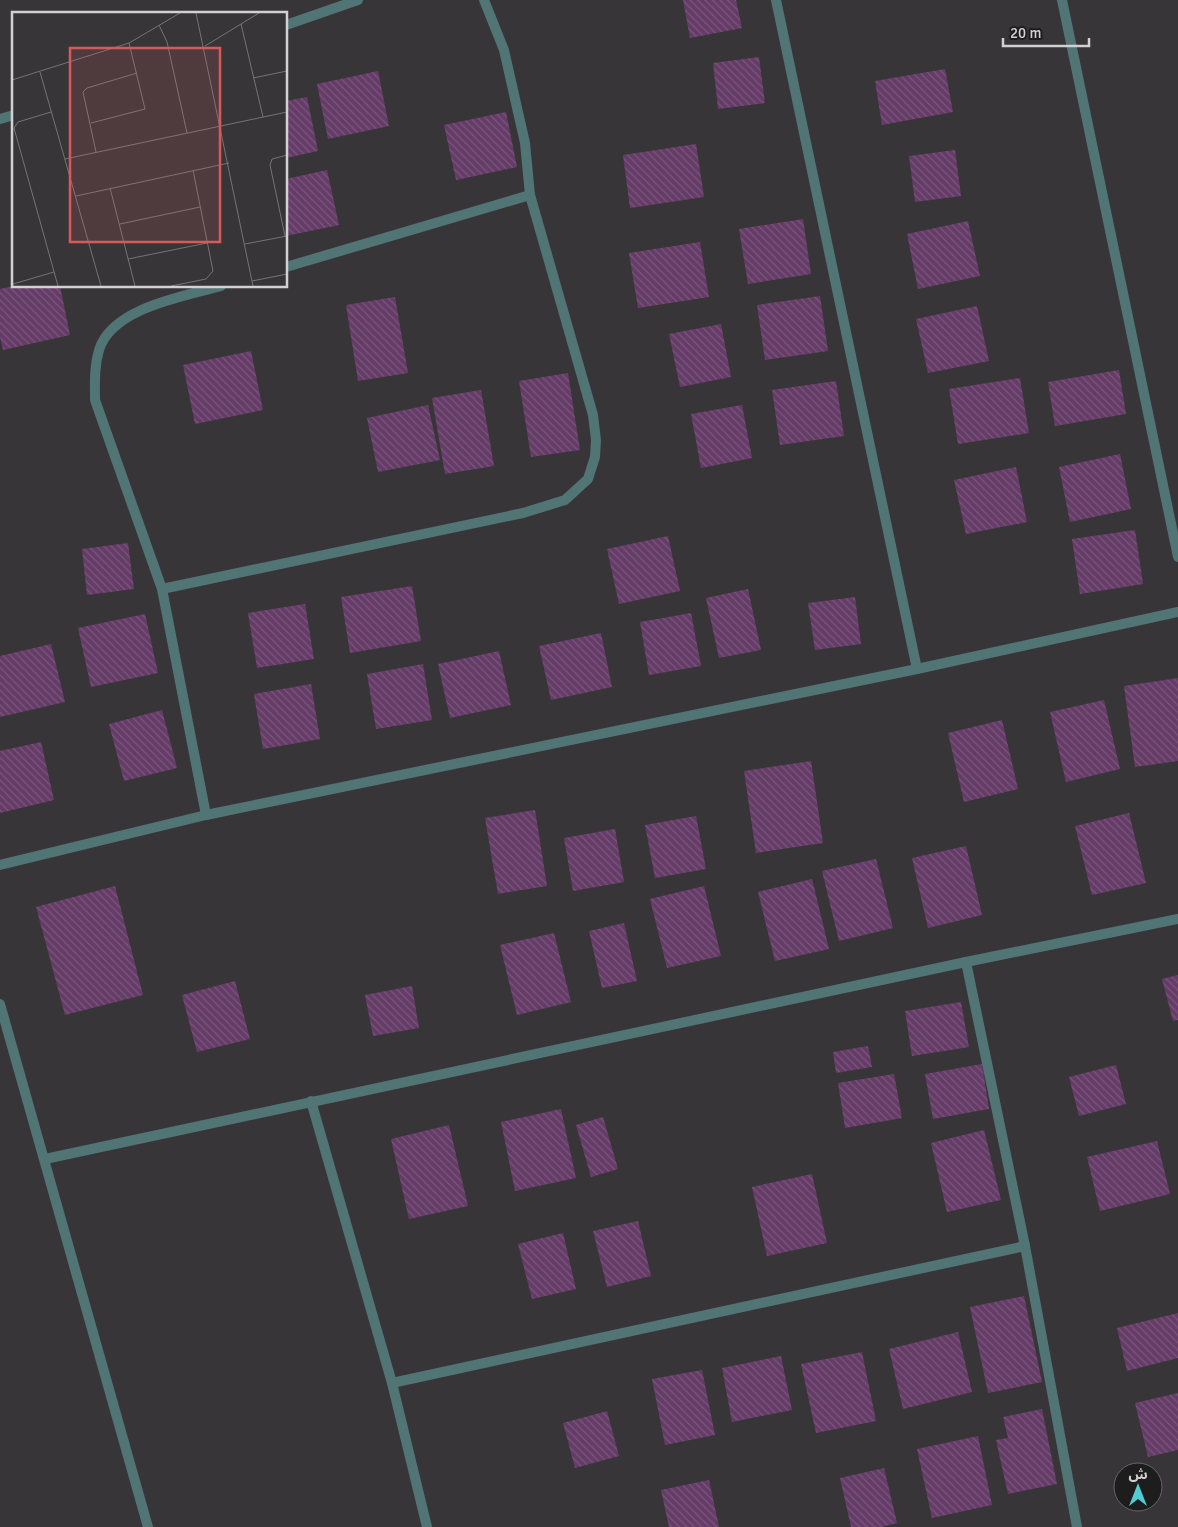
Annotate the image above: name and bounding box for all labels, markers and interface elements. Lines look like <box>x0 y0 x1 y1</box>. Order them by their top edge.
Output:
inset map <box>12 12 288 288</box>
scale bar <box>1003 15 1089 47</box>
text: 20 m <box>1010 24 1041 42</box>
north arrow <box>1113 1462 1163 1512</box>
text: ش <box>1128 1466 1148 1483</box>

